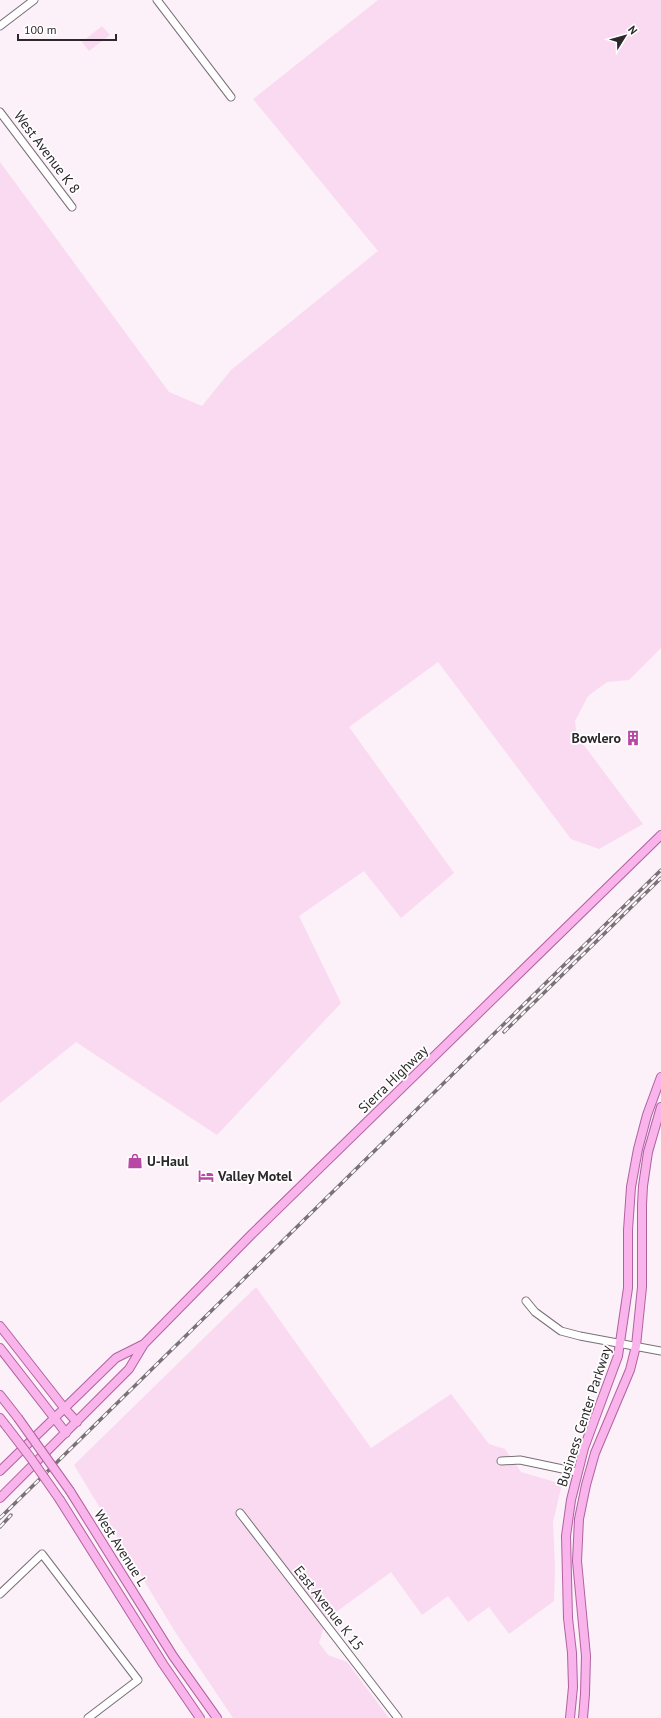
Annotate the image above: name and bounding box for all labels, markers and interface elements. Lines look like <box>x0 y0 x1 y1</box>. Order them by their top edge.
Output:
scale bar <box>18 16 116 42</box>
north arrow <box>605 16 645 56</box>
text: 100 m <box>24 22 57 37</box>
text: N <box>625 23 641 37</box>
street label: West Avenue K 8 <box>10 107 84 197</box>
place label: Bowlero <box>572 729 621 747</box>
building icon: Bowlero <box>624 729 642 747</box>
street label: Sierra Highway <box>354 1041 432 1117</box>
shop icon: U-Haul <box>126 1152 144 1170</box>
place label: U-Haul <box>147 1152 189 1170</box>
hotel icon: Valley Motel <box>197 1167 215 1185</box>
place label: Valley Motel <box>217 1167 293 1185</box>
street label: Business Center Parkway <box>553 1343 616 1489</box>
street label: West Avenue L <box>90 1506 152 1590</box>
street label: East Avenue K 15 <box>290 1562 368 1654</box>

